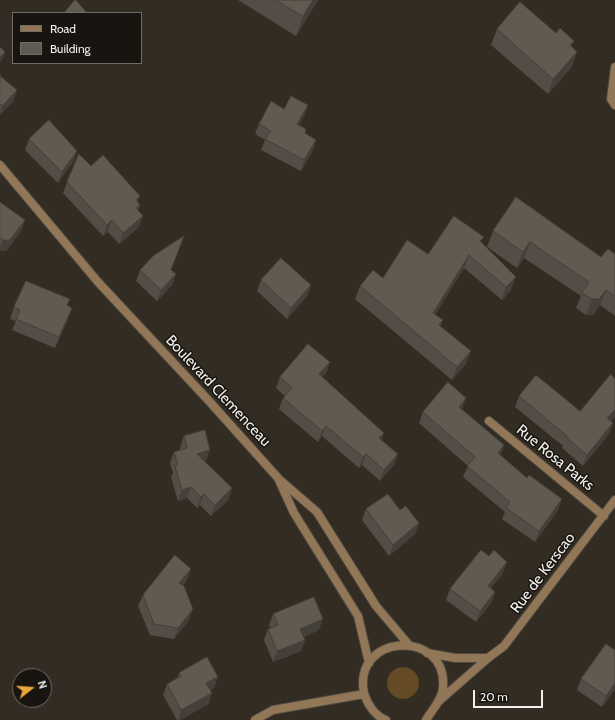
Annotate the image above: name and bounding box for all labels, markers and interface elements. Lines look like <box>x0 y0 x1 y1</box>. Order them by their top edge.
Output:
legend <box>12 12 142 64</box>
text: Road <box>50 21 76 36</box>
text: Building <box>50 41 91 56</box>
street label: Boulevard Clemenceau <box>162 331 274 451</box>
street label: Rue Rosa Parks <box>512 421 598 495</box>
street label: Rue de Kerscao <box>507 529 579 617</box>
north arrow <box>12 668 52 708</box>
text: N <box>35 679 50 691</box>
scale bar <box>475 682 545 708</box>
text: 20 m <box>480 689 508 704</box>

